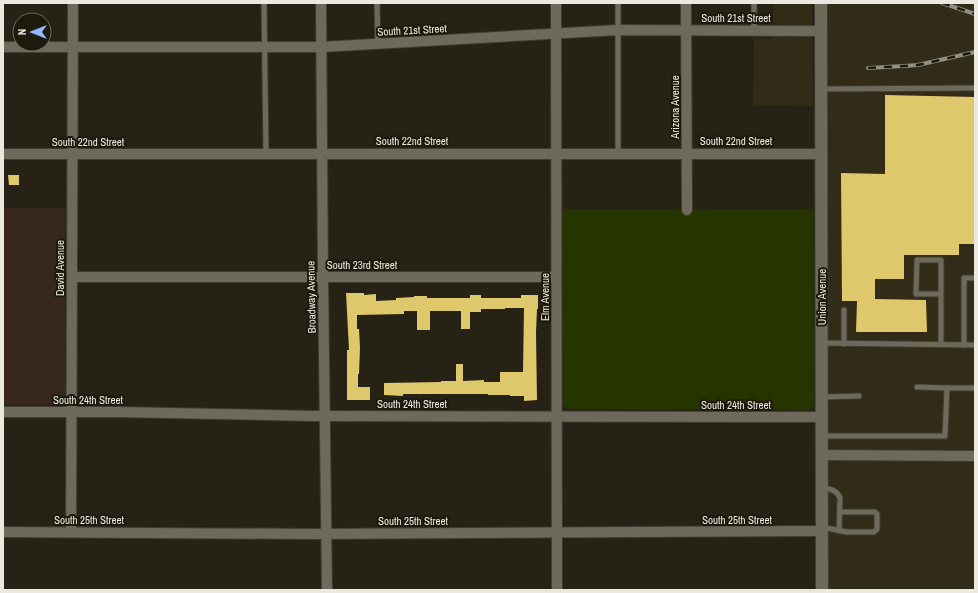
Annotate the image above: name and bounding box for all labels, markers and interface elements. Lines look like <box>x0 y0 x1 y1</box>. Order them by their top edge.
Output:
street label: South 21st Street <box>701 11 771 25</box>
north arrow <box>12 12 52 52</box>
street label: South 21st Street <box>377 21 448 39</box>
text: N <box>15 29 29 35</box>
street label: Arizona Avenue <box>668 75 682 140</box>
street label: South 22nd Street <box>376 134 449 148</box>
street label: South 22nd Street <box>700 134 773 148</box>
street label: South 22nd Street <box>52 135 125 149</box>
street label: David Avenue <box>53 240 67 296</box>
street label: South 23rd Street <box>327 258 398 272</box>
street label: Broadway Avenue <box>303 261 319 333</box>
street label: Union Avenue <box>815 269 829 325</box>
street label: Elm Avenue <box>538 273 552 321</box>
street label: South 24th Street <box>53 393 124 407</box>
street label: South 24th Street <box>377 397 448 411</box>
street label: South 24th Street <box>701 398 772 412</box>
street label: South 25th Street <box>54 513 125 527</box>
street label: South 25th Street <box>702 513 773 527</box>
street label: South 25th Street <box>378 514 449 528</box>

